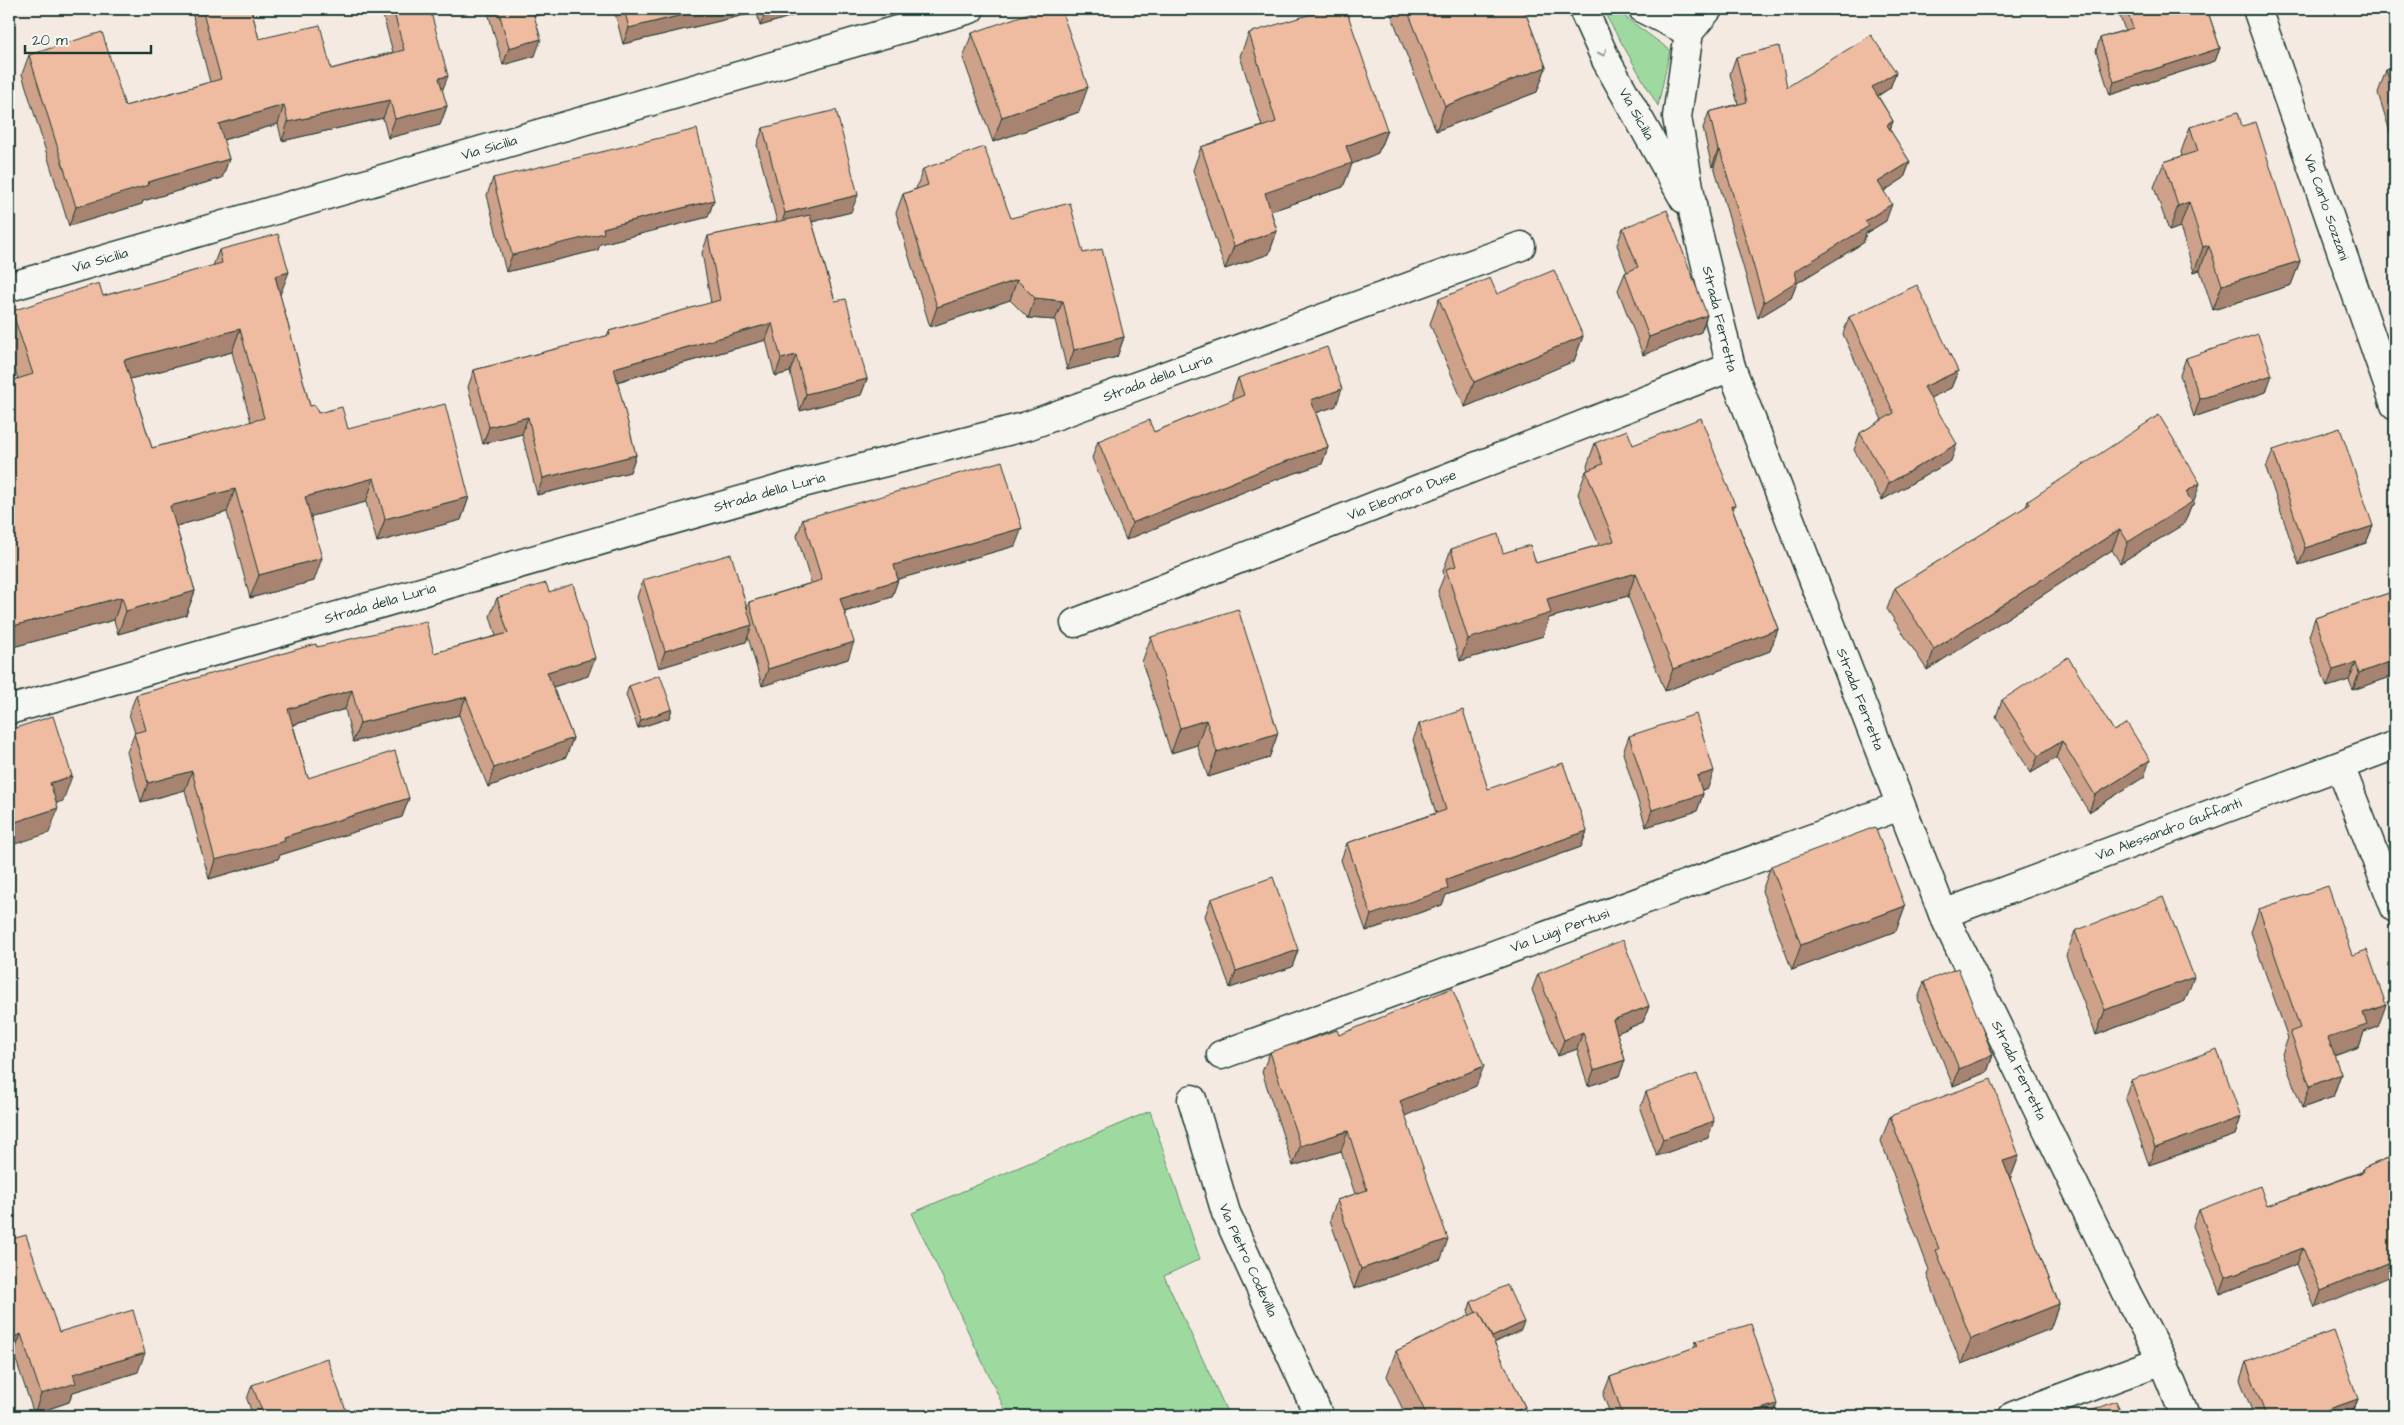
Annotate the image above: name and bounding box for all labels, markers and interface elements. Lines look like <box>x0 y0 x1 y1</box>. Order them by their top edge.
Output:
scale bar <box>25 22 151 54</box>
text: 20 m <box>32 30 68 51</box>
one-way arrow <box>1597 48 1607 57</box>
street label: Via Sicilia <box>1614 84 1659 144</box>
street label: Via Sicilia <box>459 131 520 166</box>
street label: Via Carlo Sozzani <box>2298 152 2354 263</box>
street label: Via Sicilia <box>70 243 131 278</box>
street label: Strada Ferretta <box>1697 264 1742 375</box>
street label: Strada della Luria <box>1100 349 1215 408</box>
street label: Via Eleonora Duse <box>1344 465 1460 526</box>
street label: Strada della Luria <box>711 468 828 518</box>
street label: Strada della Luria <box>322 578 438 629</box>
street label: Strada Ferretta <box>1831 645 1889 753</box>
street label: Via Alessandro Guffanti <box>2093 793 2245 866</box>
street label: Via Luigi Pertusi <box>1508 903 1612 958</box>
street label: Strada Ferretta <box>1986 1017 2051 1123</box>
street label: Via Pietro Codevilla <box>1214 1201 1282 1320</box>

